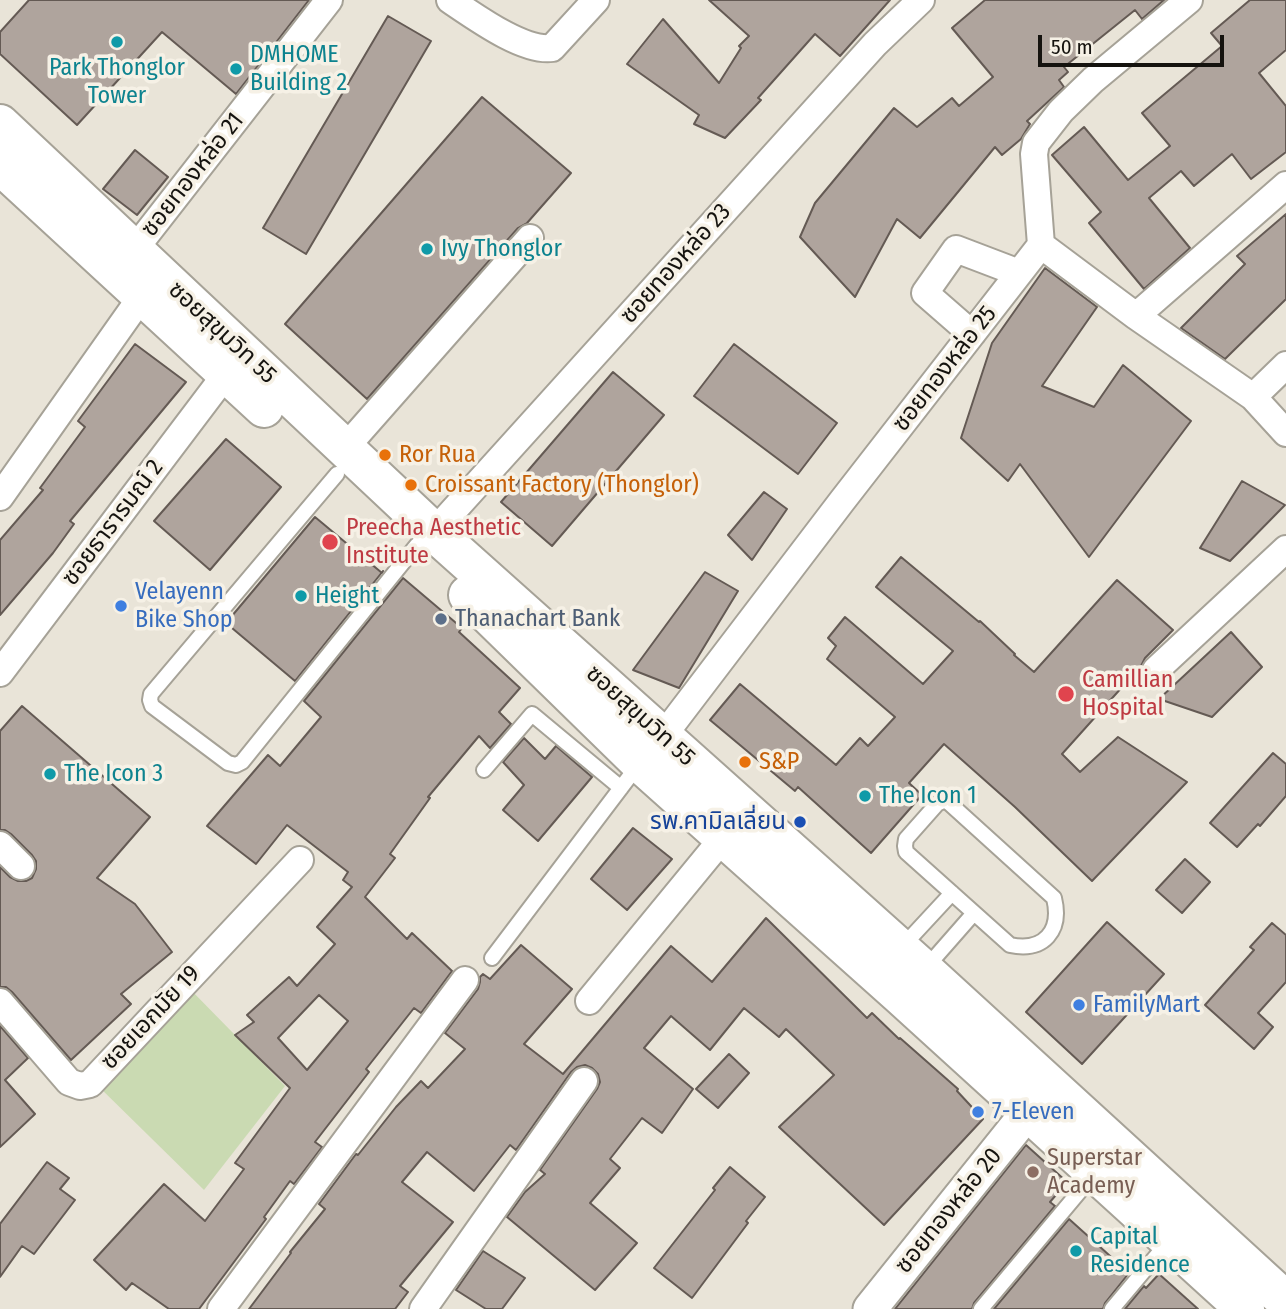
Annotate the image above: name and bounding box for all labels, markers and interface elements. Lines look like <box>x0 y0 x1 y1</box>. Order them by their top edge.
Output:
scale bar <box>1041 21 1226 65</box>
marker: Park Thonglor Tower <box>109 34 125 50</box>
text: 50 m <box>1051 34 1093 60</box>
place label: DMHOME Building 2 <box>250 41 347 97</box>
place label: Park Thonglor Tower <box>49 54 185 110</box>
marker: DMHOME Building 2 <box>228 61 244 77</box>
street label: ซอยทองหล่อ 21 <box>136 107 250 243</box>
street label: ซอยทองหล่อ 23 <box>615 198 737 330</box>
place label: Ivy Thonglor <box>441 235 562 263</box>
marker: Ivy Thonglor <box>419 241 435 257</box>
street label: ซอยสุขุมวิท 55 <box>162 276 282 390</box>
street label: ซอยทองหล่อ 25 <box>887 300 1003 438</box>
place label: Ror Rua <box>399 441 476 469</box>
marker: Ror Rua <box>377 447 393 463</box>
street label: ซอยธารารมณ์ 2 <box>56 454 170 592</box>
place label: Croissant Factory (Thonglor) <box>425 471 699 499</box>
marker: Croissant Factory (Thonglor) <box>403 477 419 493</box>
place label: Preecha Aesthetic Institute <box>346 514 521 570</box>
marker: Preecha Aesthetic Institute <box>320 532 340 552</box>
place label: Velayenn Bike Shop <box>135 578 233 634</box>
place label: Height <box>315 582 379 610</box>
marker: Height <box>293 588 309 604</box>
marker: Velayenn Bike Shop <box>113 598 129 614</box>
place label: Thanachart Bank <box>455 605 620 633</box>
marker: Thanachart Bank <box>433 611 449 627</box>
street label: ซอยสุขุมวิท 55 <box>579 659 701 773</box>
place label: Camillian Hospital <box>1082 666 1173 722</box>
marker: Camillian Hospital <box>1056 684 1076 704</box>
place label: S&P <box>759 748 799 776</box>
marker: S&P <box>737 754 753 770</box>
place label: The Icon 3 <box>64 760 163 788</box>
marker: The Icon 3 <box>42 766 58 782</box>
place label: The Icon 1 <box>879 782 977 810</box>
marker: The Icon 1 <box>857 788 873 804</box>
place label: รพ.คามิลเลี่ยน <box>650 808 786 836</box>
marker: รพ.คามิลเลี่ยน <box>792 814 808 830</box>
street label: ซอยเอกมัย 19 <box>95 960 207 1076</box>
place label: FamilyMart <box>1093 991 1200 1019</box>
marker: FamilyMart <box>1071 997 1087 1013</box>
place label: 7-Eleven <box>992 1098 1075 1126</box>
marker: 7-Eleven <box>970 1104 986 1120</box>
street label: ซอยทองหล่อ 20 <box>890 1143 1008 1279</box>
place label: Superstar Academy <box>1047 1144 1142 1200</box>
marker: Superstar Academy <box>1025 1164 1041 1180</box>
place label: Capital Residence <box>1090 1223 1190 1279</box>
marker: Capital Residence <box>1068 1243 1084 1259</box>

